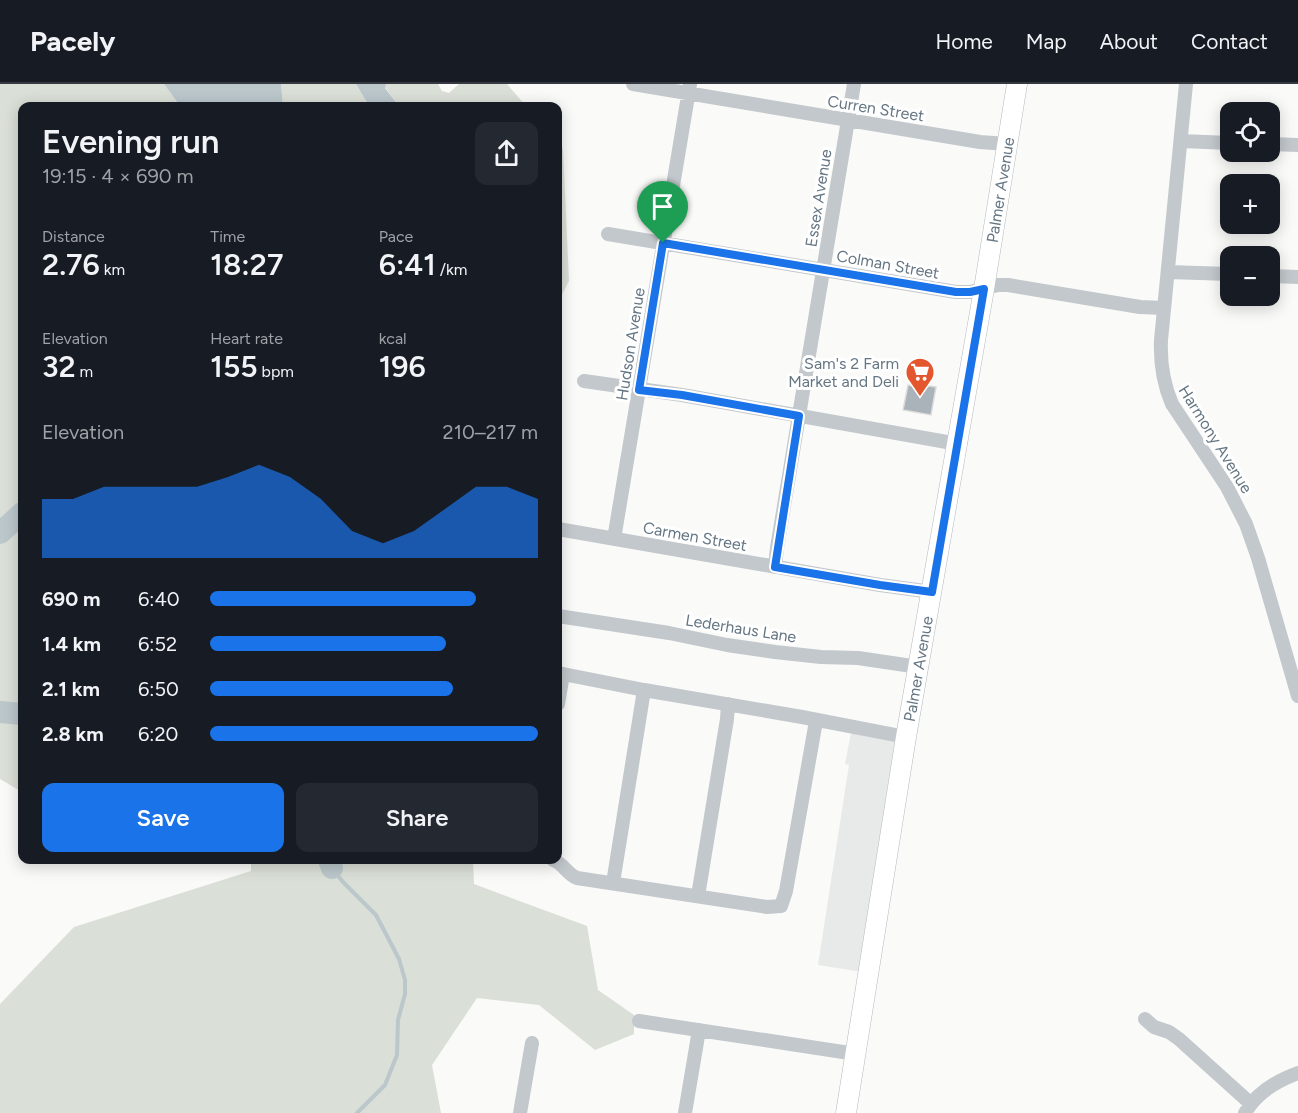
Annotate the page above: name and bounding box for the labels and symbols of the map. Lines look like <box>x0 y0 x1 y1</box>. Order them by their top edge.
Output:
street label: Curren Street <box>826 91 926 126</box>
street label: Palmer Avenue <box>983 135 1018 244</box>
street label: Essex Avenue <box>801 148 836 248</box>
pin <box>637 181 688 243</box>
street label: Colman Street <box>835 246 941 283</box>
street label: Hudson Avenue <box>612 286 649 402</box>
place label: Sam's 2 Farm Market and Deli <box>788 354 899 391</box>
supermarket icon: Sam's 2 Farm Market and Deli <box>904 356 936 398</box>
street label: Harmony Avenue <box>1175 382 1257 497</box>
street label: Carmen Street <box>641 518 748 555</box>
street label: Lederhaus Lane <box>684 610 798 647</box>
street label: Palmer Avenue <box>900 614 937 723</box>

